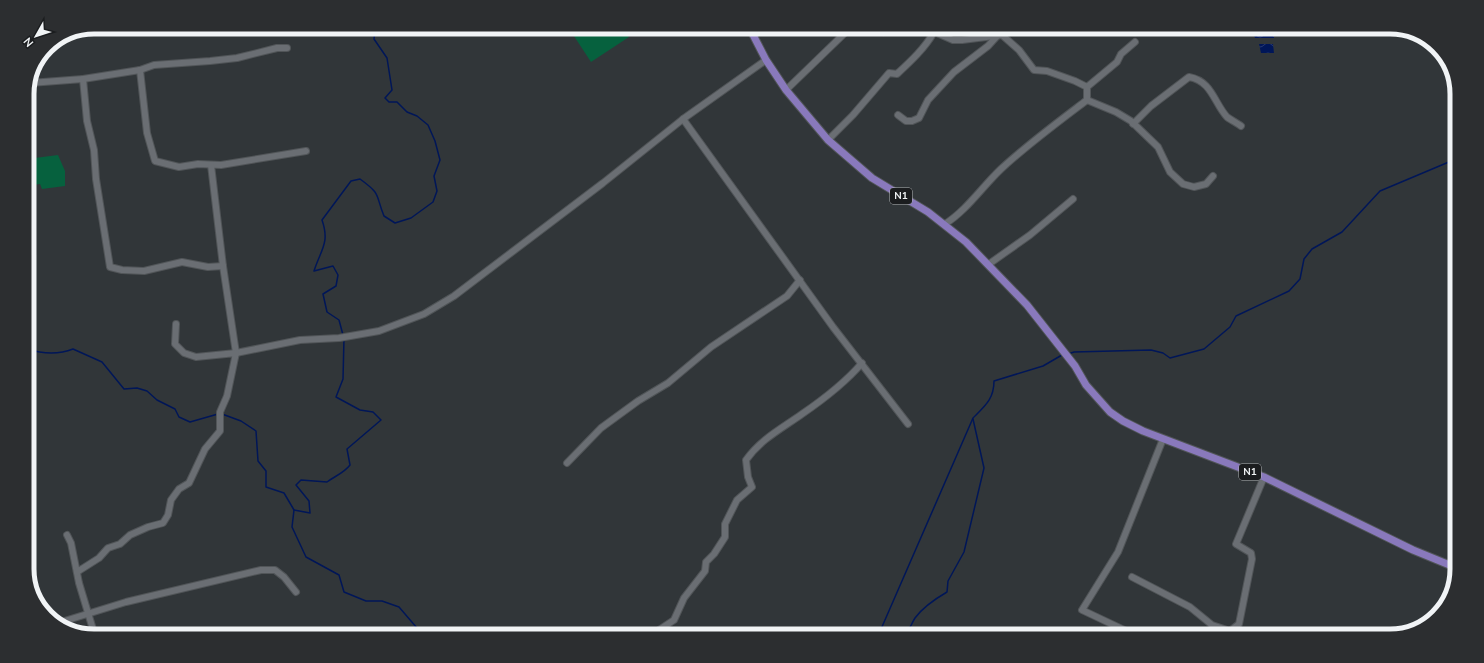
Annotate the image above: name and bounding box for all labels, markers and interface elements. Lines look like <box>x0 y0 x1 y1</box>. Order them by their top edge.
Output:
north arrow <box>16 16 56 56</box>
text: N <box>20 34 37 50</box>
road number: N1 <box>890 188 912 204</box>
road number: N1 <box>1239 464 1261 480</box>

